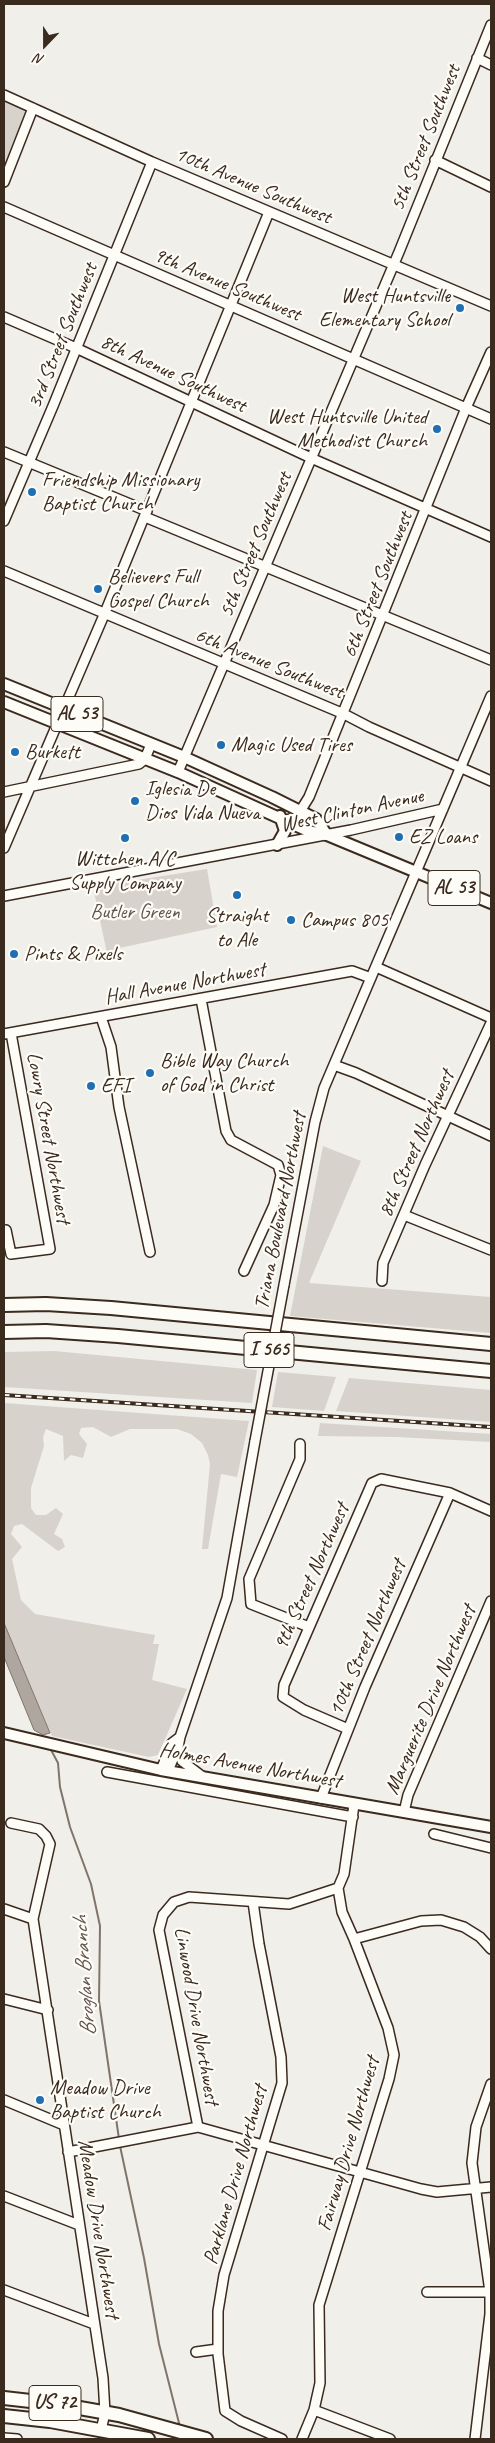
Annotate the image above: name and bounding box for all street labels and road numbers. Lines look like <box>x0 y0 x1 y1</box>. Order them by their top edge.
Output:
street label: 5th Street Southwest <box>385 61 467 215</box>
street label: 10th Avenue Southwest <box>171 142 335 230</box>
street label: 9th Avenue Southwest <box>149 243 305 327</box>
street label: 3rd Street Southwest <box>22 260 104 412</box>
street label: 8th Avenue Southwest <box>96 329 250 419</box>
street label: 5th Street Southwest <box>214 469 298 621</box>
street label: 6th Street Southwest <box>337 508 419 662</box>
street label: 6th Avenue Southwest <box>191 623 347 705</box>
road number: AL 53 <box>51 696 103 732</box>
street label: West Clinton Avenue <box>278 784 426 838</box>
road number: AL 53 <box>428 870 480 906</box>
street label: Hall Avenue Northwest <box>103 957 267 1011</box>
street label: Lowry Street Northwest <box>21 1050 75 1226</box>
street label: 8th Street Northwest <box>373 1067 461 1221</box>
street label: Triana Boulevard Northwest <box>250 1110 312 1312</box>
road number: I 565 <box>244 1332 294 1368</box>
street label: 9th Street Northwest <box>268 1500 356 1654</box>
street label: 10th Street Northwest <box>324 1556 412 1720</box>
street label: Marguerite Drive Northwest <box>380 1602 482 1798</box>
street label: Holmes Avenue Northwest <box>157 1738 343 1794</box>
street label: Linwood Drive Northwest <box>168 1925 224 2107</box>
street label: Fairway Drive Northwest <box>312 2054 386 2234</box>
street label: Parklane Drive Northwest <box>198 2082 274 2268</box>
street label: Meadow Drive Northwest <box>71 2138 125 2320</box>
road number: US 72 <box>29 2386 81 2420</box>

